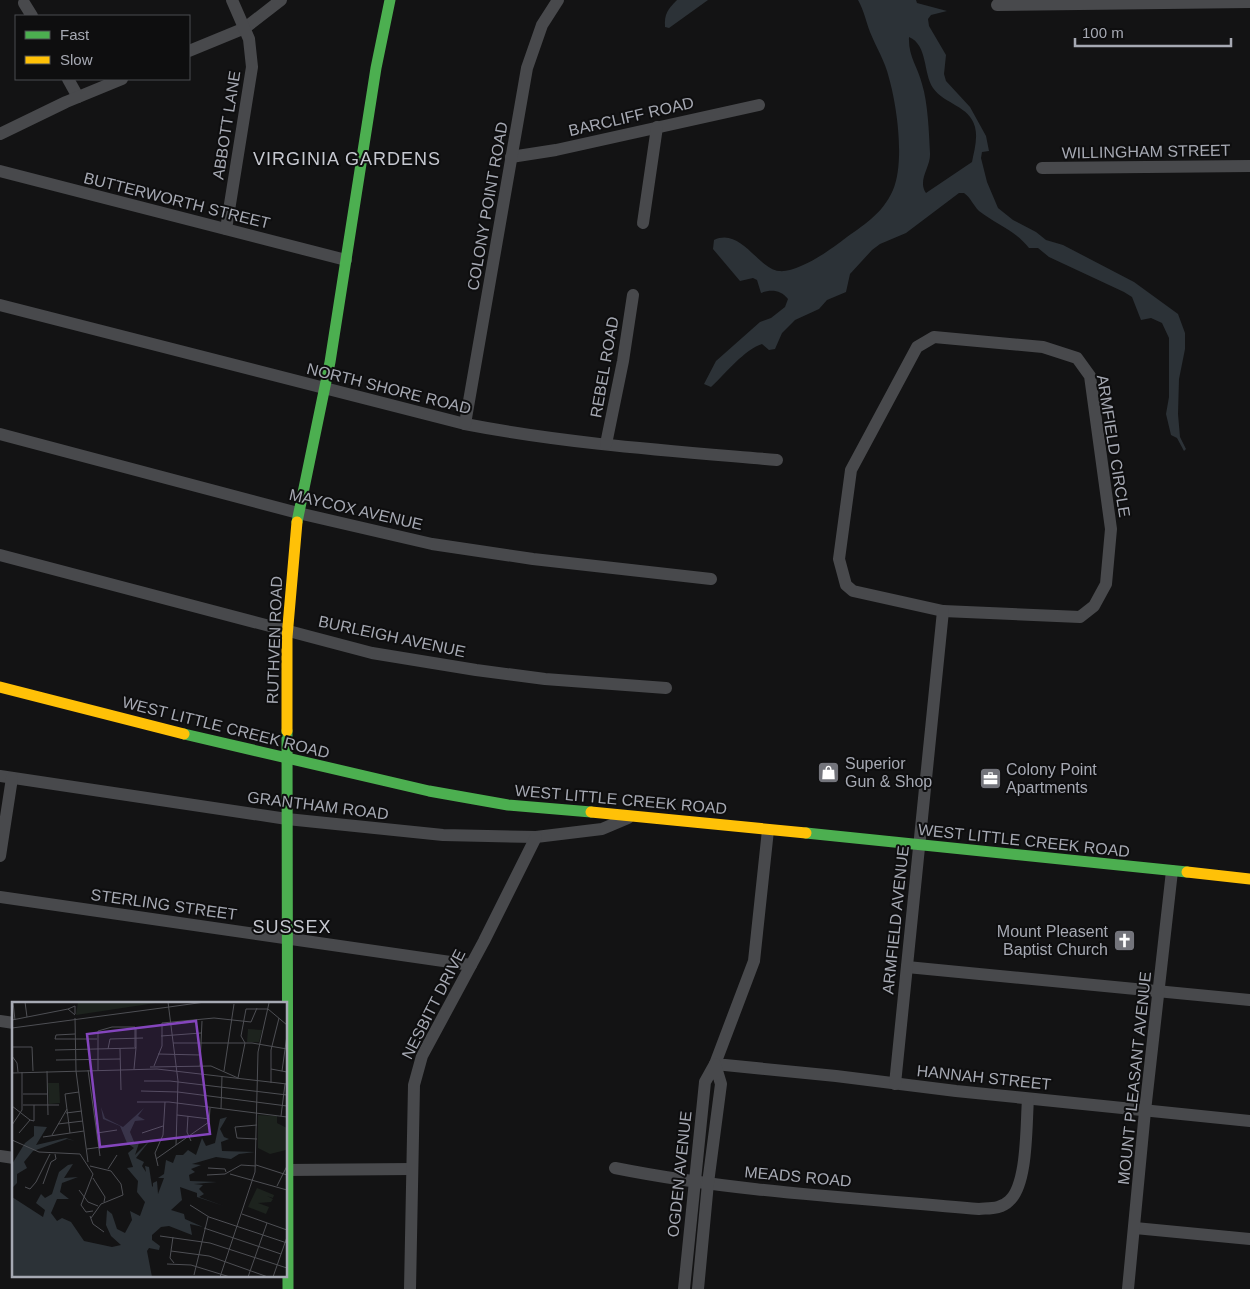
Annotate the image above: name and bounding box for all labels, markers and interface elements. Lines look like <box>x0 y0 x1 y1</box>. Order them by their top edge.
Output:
legend <box>15 15 190 80</box>
scale bar <box>1075 15 1231 47</box>
text: 100 m <box>1082 24 1124 41</box>
text: Fast <box>60 26 90 43</box>
text: Slow <box>60 51 93 68</box>
street label: ABBOTT LANE <box>209 69 243 181</box>
street label: BARCLIFF ROAD <box>567 94 695 139</box>
street label: COLONY POINT ROAD <box>464 120 511 292</box>
street label: WILLINGHAM STREET <box>1061 142 1231 161</box>
district label: VIRGINIA GARDENS <box>253 149 441 169</box>
street label: BUTTERWORTH STREET <box>82 169 272 232</box>
street label: REBEL ROAD <box>587 315 622 419</box>
street label: NORTH SHORE ROAD <box>305 360 473 417</box>
street label: ARMFIELD CIRCLE <box>1094 374 1133 519</box>
street label: MAYCOX AVENUE <box>288 486 424 533</box>
street label: RUTHVEN ROAD <box>264 576 285 704</box>
street label: BURLEIGH AVENUE <box>317 613 467 660</box>
street label: WEST LITTLE CREEK ROAD <box>120 693 331 762</box>
place label: Superior Gun & Shop <box>845 755 932 790</box>
shop icon: Superior Gun & Shop <box>817 760 841 784</box>
place label: Colony Point Apartments <box>1006 761 1097 796</box>
office icon: Colony Point Apartments <box>978 766 1002 790</box>
street label: WEST LITTLE CREEK ROAD <box>514 782 728 817</box>
street label: GRANTHAM ROAD <box>246 788 390 823</box>
street label: WEST LITTLE CREEK ROAD <box>917 821 1131 860</box>
street label: ARMFIELD AVENUE <box>879 845 912 995</box>
street label: STERLING STREET <box>90 886 238 923</box>
district label: SUSSEX <box>252 917 332 937</box>
place label: Mount Pleasent Baptist Church <box>997 923 1109 958</box>
church icon: Mount Pleasent Baptist Church <box>1112 928 1136 952</box>
street label: NESBITT DRIVE <box>398 947 468 1062</box>
street label: MOUNT PLEASANT AVENUE <box>1115 971 1154 1185</box>
inset map <box>12 1002 288 1276</box>
street label: HANNAH STREET <box>916 1062 1052 1093</box>
street label: OGDEN AVENUE <box>664 1110 695 1238</box>
street label: MEADS ROAD <box>744 1163 852 1190</box>

